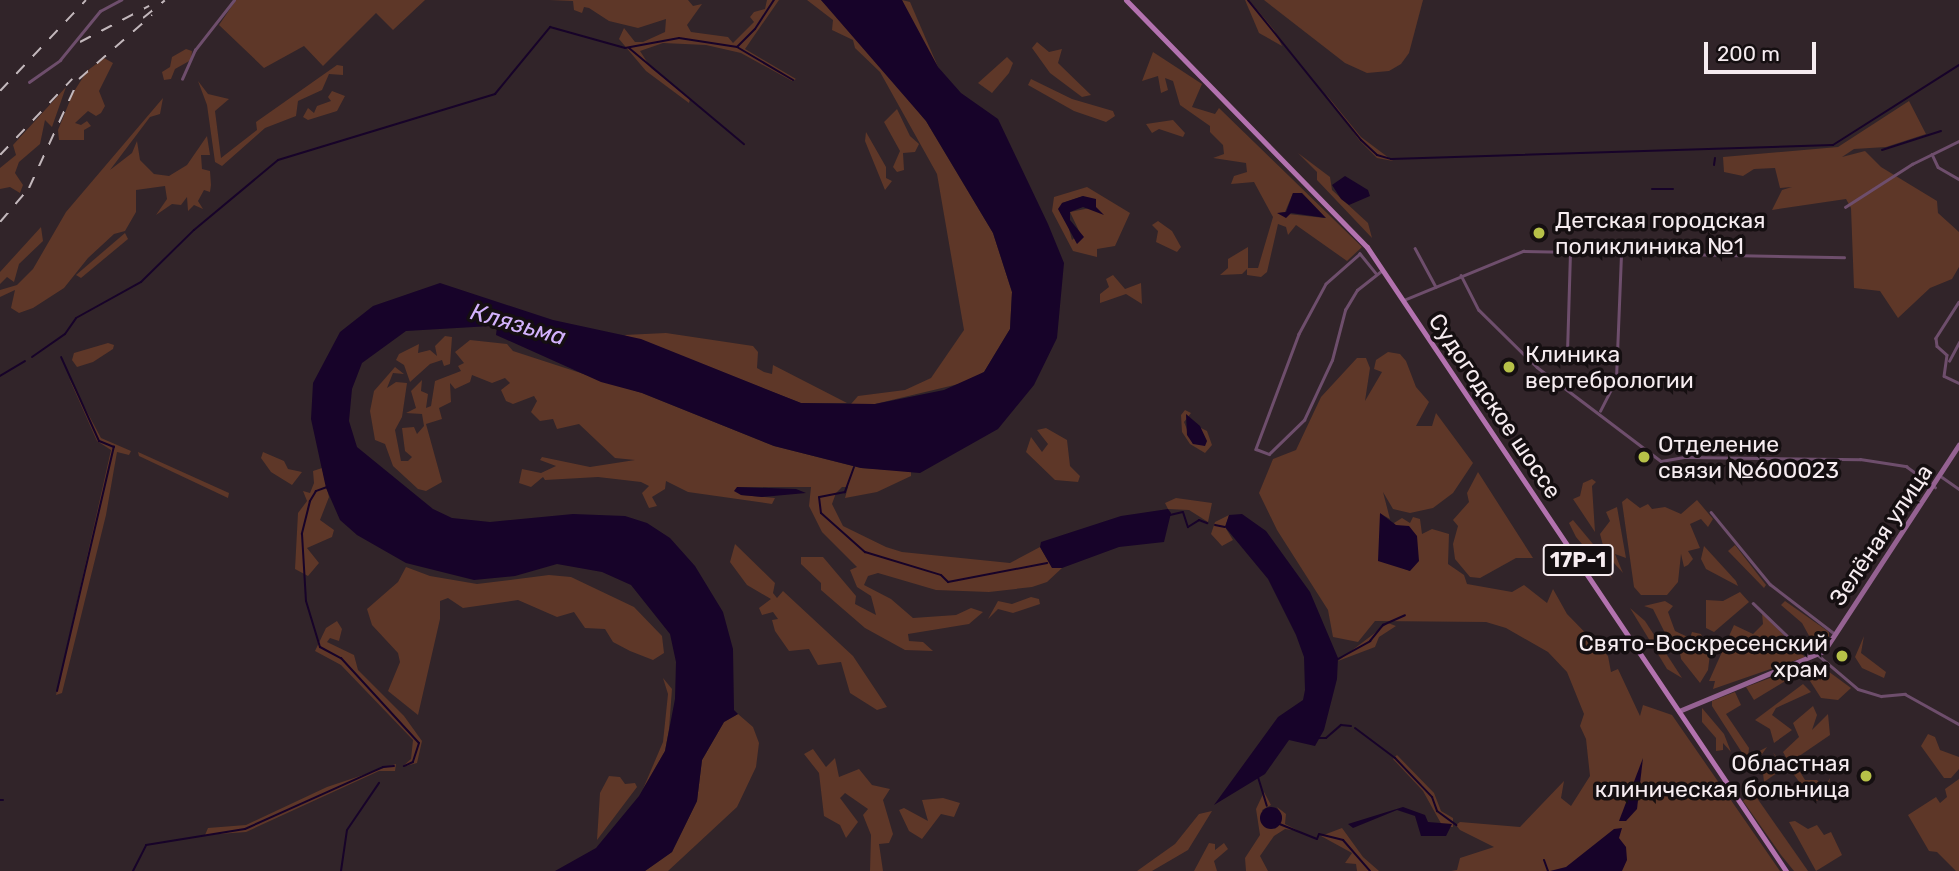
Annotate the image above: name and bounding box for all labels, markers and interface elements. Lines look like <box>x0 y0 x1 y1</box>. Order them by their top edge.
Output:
scale bar <box>1707 28 1819 72</box>
text: 200 m <box>1717 41 1780 66</box>
place label: Детская городская поликлиника №1 <box>1555 206 1766 260</box>
marker: Детская городская поликлиника №1 <box>1529 223 1549 243</box>
water label: Клязьма <box>467 298 569 352</box>
street label: Судогодское шоссе <box>1423 308 1567 504</box>
place label: Клиника вертебрологии <box>1525 340 1694 394</box>
marker: Клиника вертебрологии <box>1499 357 1519 377</box>
place label: Отделение связи №600023 <box>1658 430 1839 484</box>
marker: Отделение связи №600023 <box>1636 449 1652 465</box>
street label: Зелёная улица <box>1824 459 1938 611</box>
road number: 17Р-1 <box>1541 542 1615 578</box>
place label: Свято-Воскресенский храм <box>1579 629 1828 683</box>
marker: Свято-Воскресенский храм <box>1834 648 1850 664</box>
place label: Областная клиническая больница <box>1595 749 1850 803</box>
marker: Областная клиническая больница <box>1856 766 1876 786</box>

